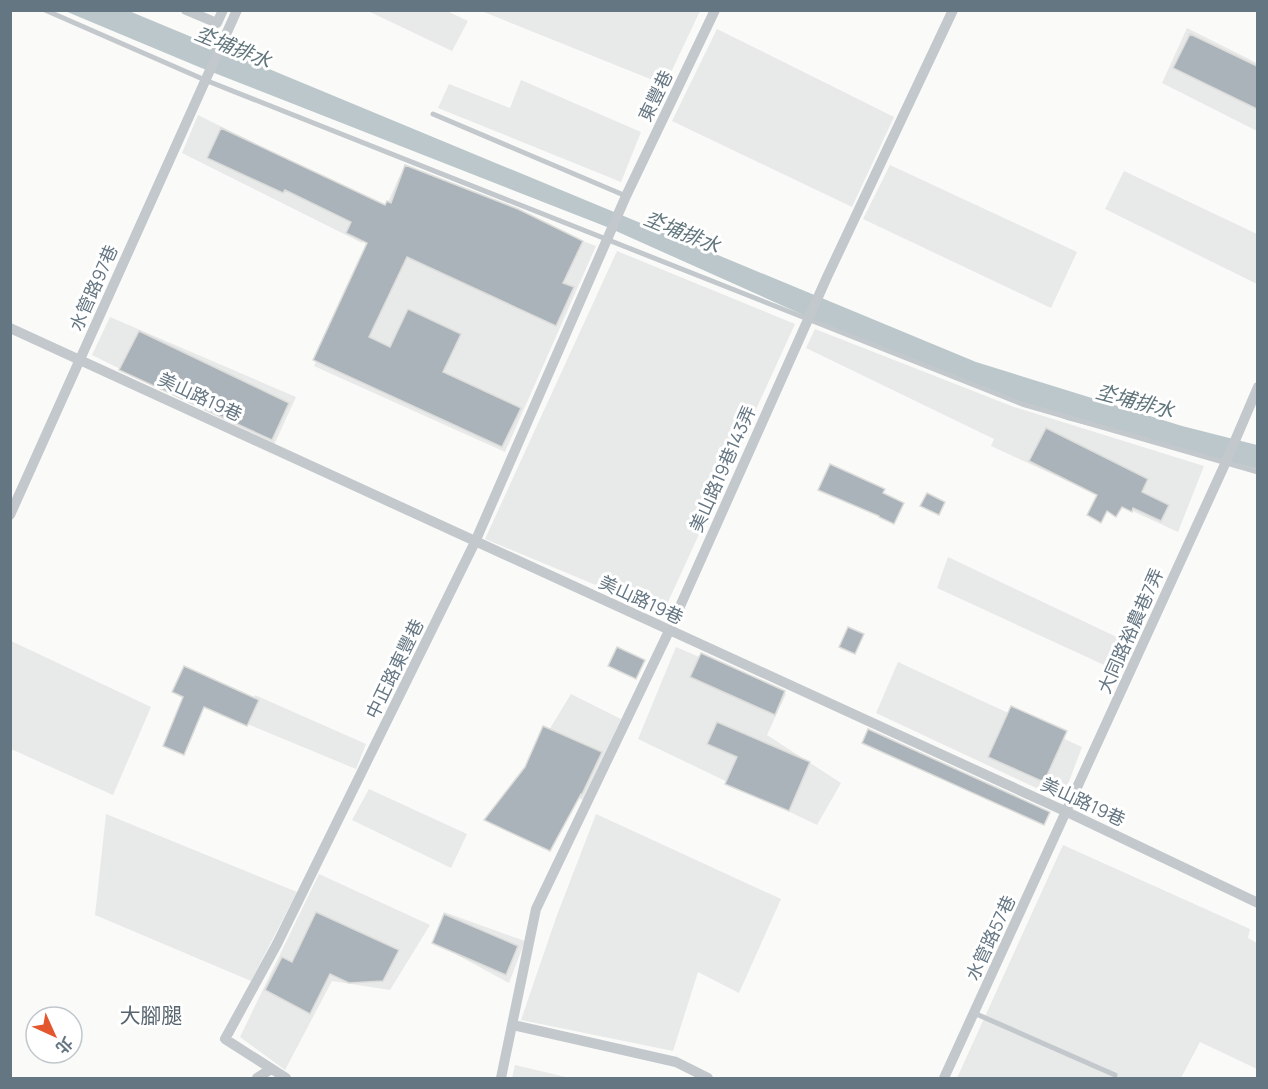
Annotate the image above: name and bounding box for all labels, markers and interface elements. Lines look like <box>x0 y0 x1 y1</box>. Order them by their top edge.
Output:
water label: 坔埔排水 <box>191 19 276 74</box>
street label: 東豐巷 <box>632 66 678 125</box>
water label: 坔埔排水 <box>640 204 725 259</box>
street label: 水管路97巷 <box>63 241 123 334</box>
street label: 美山路19巷 <box>154 366 246 426</box>
water label: 坔埔排水 <box>1093 377 1178 424</box>
street label: 美山路19巷143弄 <box>684 402 761 535</box>
street label: 大同路裕農巷7弄 <box>1092 564 1169 697</box>
street label: 美山路19巷 <box>595 569 687 629</box>
street label: 中正路東豐巷 <box>360 615 429 722</box>
street label: 美山路19巷 <box>1037 771 1129 831</box>
street label: 水管路57巷 <box>960 891 1020 984</box>
district label: 大腳腿 <box>120 1001 183 1029</box>
north arrow <box>24 1005 84 1065</box>
text: 北 <box>51 1032 78 1059</box>

